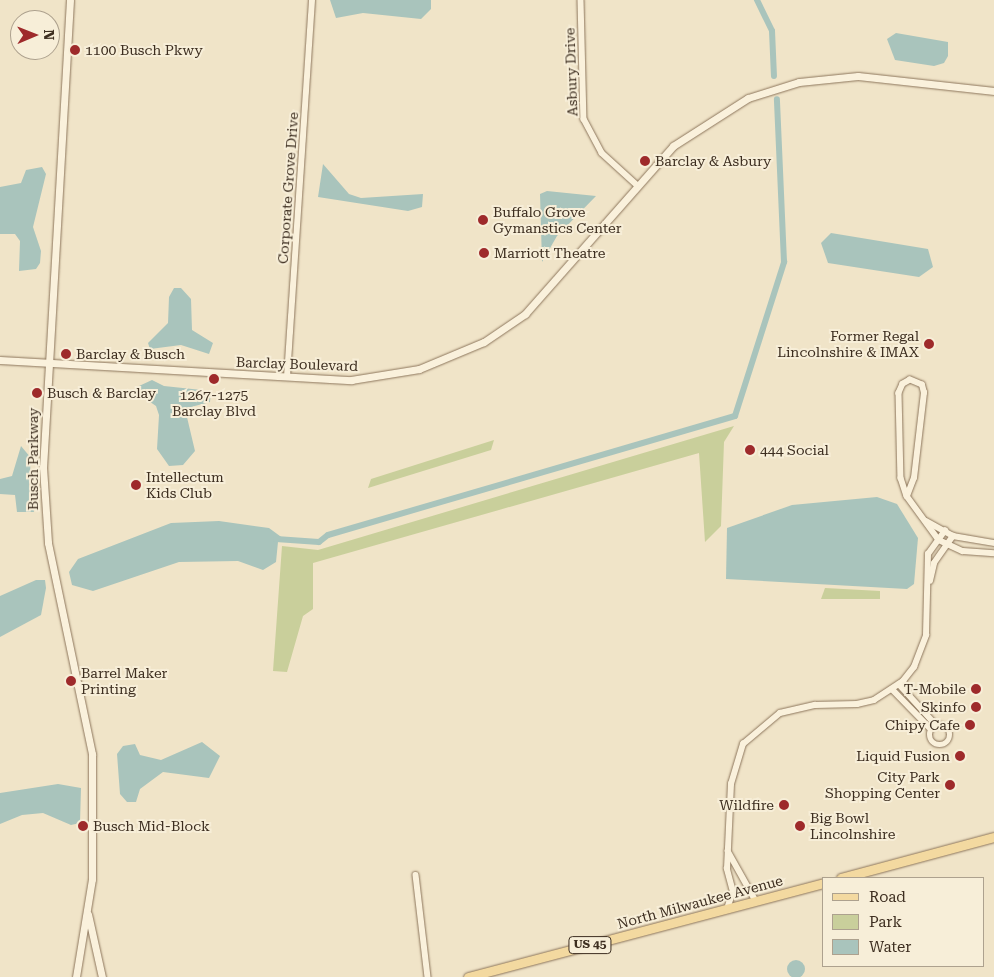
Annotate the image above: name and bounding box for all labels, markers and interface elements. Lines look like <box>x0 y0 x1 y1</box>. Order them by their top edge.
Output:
north arrow <box>10 10 60 60</box>
street label: Asbury Drive <box>561 27 581 117</box>
text: N <box>41 29 57 40</box>
place label: 1100 Busch Pkwy <box>85 42 203 58</box>
marker: 1100 Busch Pkwy <box>69 44 81 56</box>
street label: Corporate Grove Drive <box>274 112 302 264</box>
place label: Barclay & Asbury <box>655 153 771 169</box>
marker: Barclay & Asbury <box>639 155 651 167</box>
place label: Buffalo Grove Gymanstics Center <box>493 204 622 236</box>
marker: Buffalo Grove Gymanstics Center <box>477 214 489 226</box>
place label: Marriott Theatre <box>494 245 605 261</box>
marker: Marriott Theatre <box>478 247 490 259</box>
place label: Former Regal Lincolnshire & IMAX <box>777 328 919 361</box>
marker: Former Regal Lincolnshire & IMAX <box>923 338 935 350</box>
place label: Barclay & Busch <box>76 346 185 362</box>
marker: Barclay & Busch <box>60 348 72 360</box>
street label: Barclay Boulevard <box>236 353 358 375</box>
marker: 1267-1275 Barclay Blvd <box>208 373 220 385</box>
place label: Busch & Barclay <box>47 385 156 401</box>
marker: Busch & Barclay <box>31 387 43 399</box>
place label: 1267-1275 Barclay Blvd <box>172 387 256 420</box>
street label: Busch Parkway <box>25 408 41 510</box>
place label: 444 Social <box>760 442 829 458</box>
marker: 444 Social <box>744 444 756 456</box>
place label: Intellectum Kids Club <box>146 469 224 502</box>
marker: Intellectum Kids Club <box>130 479 142 491</box>
place label: Barrel Maker Printing <box>81 665 167 698</box>
marker: Barrel Maker Printing <box>65 675 77 687</box>
place label: T-Mobile <box>904 681 966 697</box>
marker: T-Mobile <box>970 683 982 695</box>
place label: Skinfo <box>921 699 966 715</box>
marker: Skinfo <box>970 701 982 713</box>
place label: Chipy Cafe <box>885 717 960 733</box>
marker: Chipy Cafe <box>964 719 976 731</box>
place label: Liquid Fusion <box>856 748 950 764</box>
marker: Liquid Fusion <box>954 750 966 762</box>
place label: City Park Shopping Center <box>825 769 940 802</box>
marker: City Park Shopping Center <box>944 779 956 791</box>
place label: Wildfire <box>719 797 774 813</box>
marker: Wildfire <box>778 799 790 811</box>
place label: Big Bowl Lincolnshire <box>810 810 895 842</box>
place label: Busch Mid-Block <box>93 818 210 834</box>
marker: Busch Mid-Block <box>77 820 89 832</box>
marker: Big Bowl Lincolnshire <box>794 820 806 832</box>
street label: North Milwaukee Avenue <box>615 872 785 932</box>
legend <box>822 877 984 967</box>
text: Road <box>869 888 906 906</box>
text: Park <box>869 913 902 931</box>
road number: US 45 <box>568 936 612 954</box>
text: Water <box>869 938 911 956</box>

